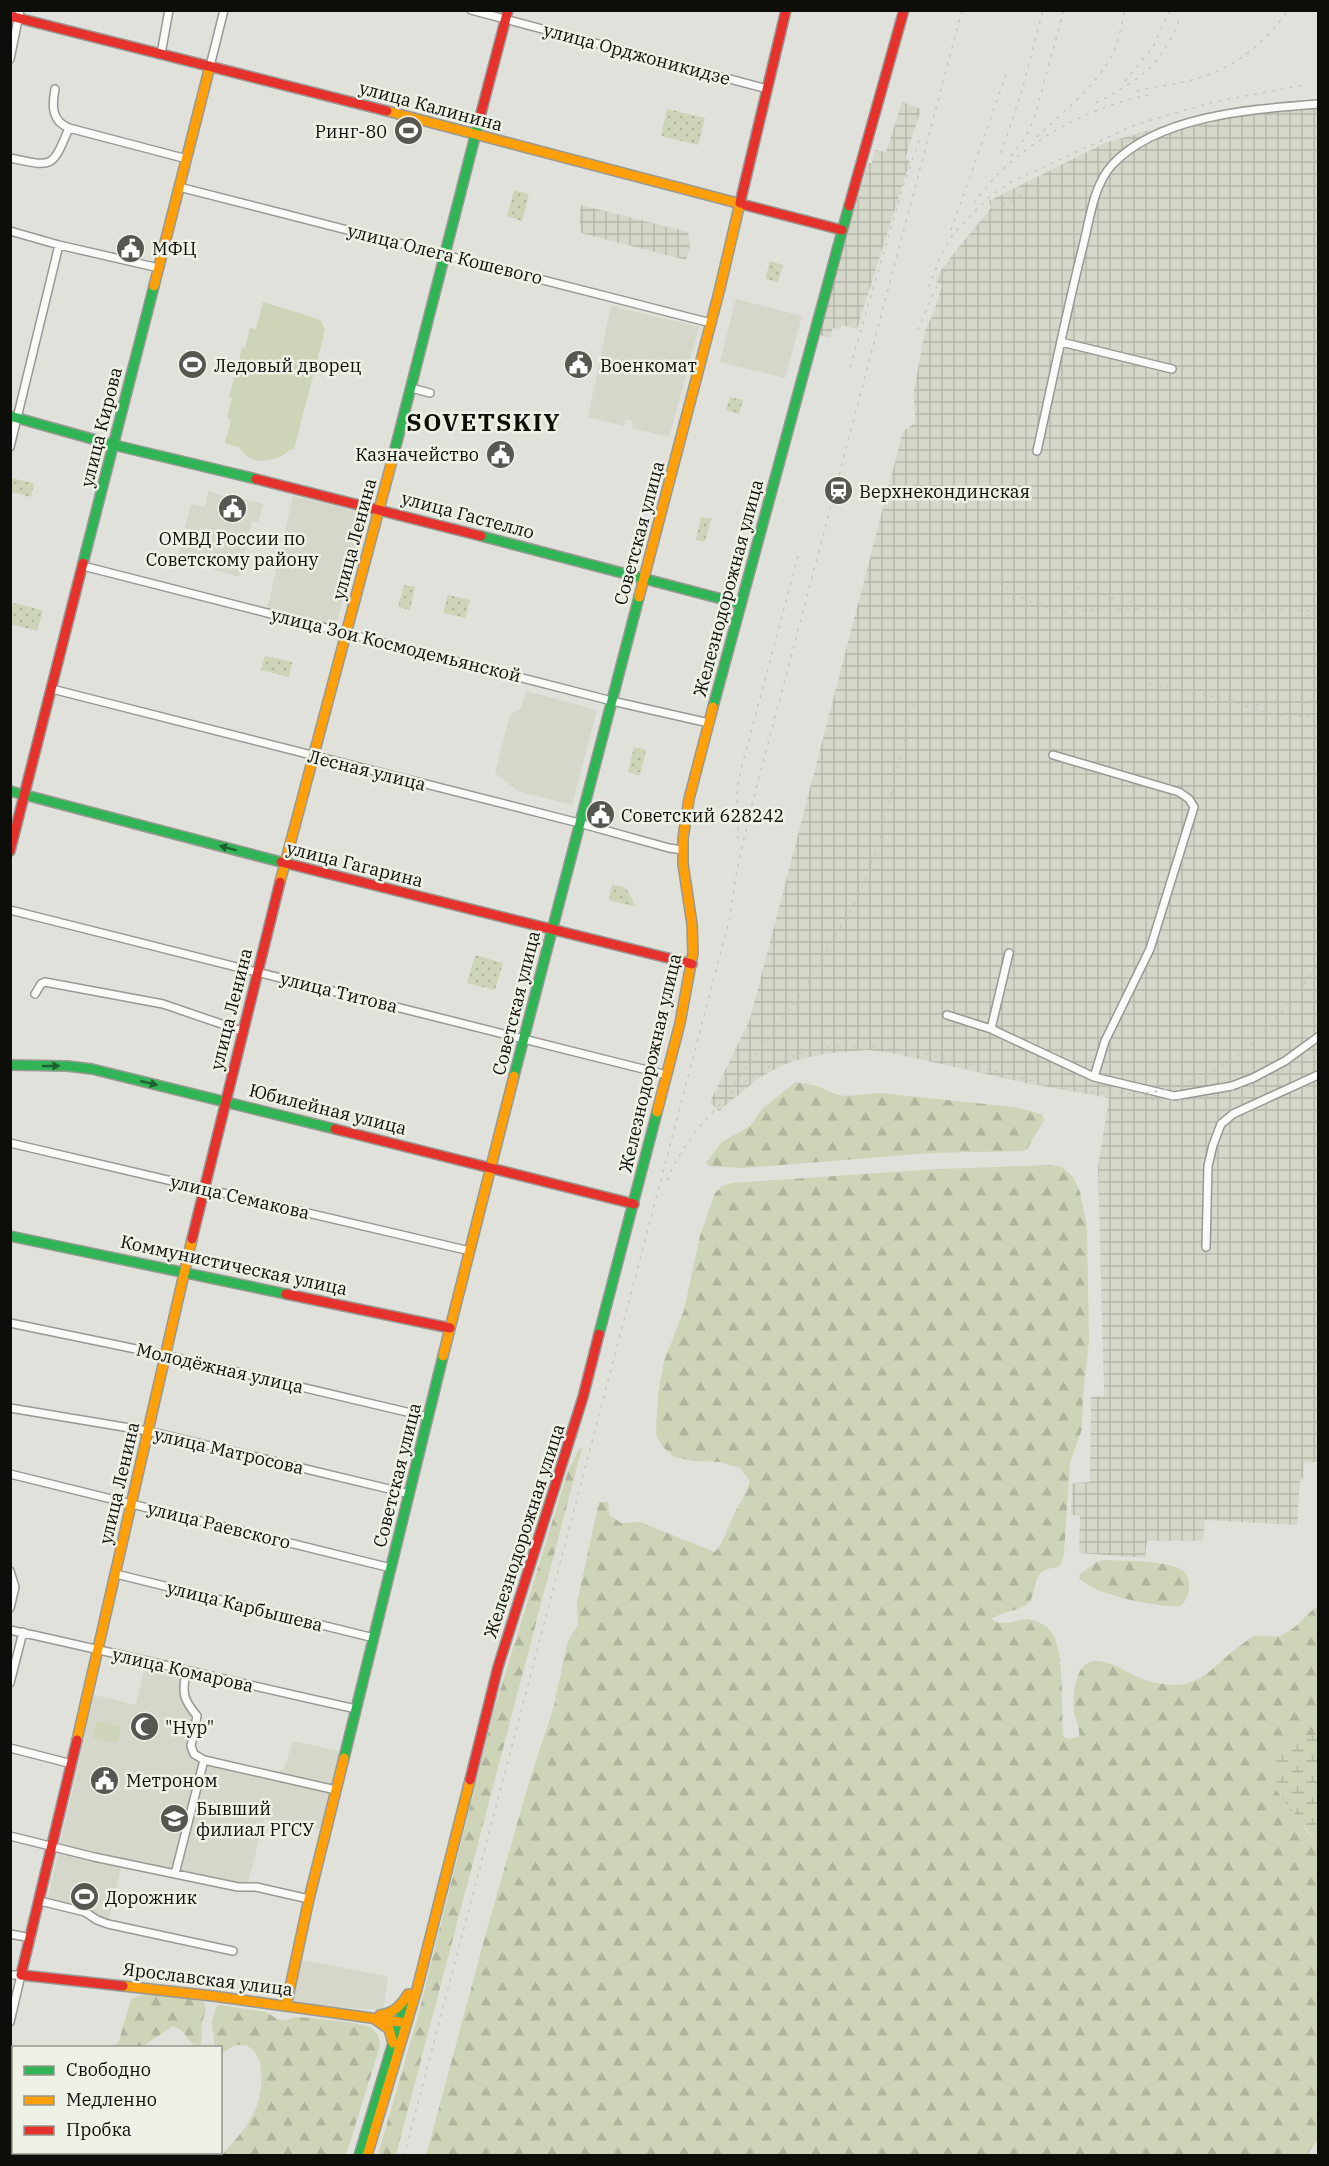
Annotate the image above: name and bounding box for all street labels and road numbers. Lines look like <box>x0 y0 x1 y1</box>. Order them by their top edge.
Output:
street label: улица Орджоникидзе <box>541 18 733 90</box>
street label: улица Калинина <box>357 76 506 136</box>
street label: улица Олега Кошевого <box>345 219 545 289</box>
street label: улица Кирова <box>75 364 127 489</box>
street label: Советская улица <box>609 458 669 608</box>
street label: улица Ленина <box>327 476 381 602</box>
street label: Железнодорожная улица <box>688 477 768 699</box>
street label: улица Гастелло <box>399 486 537 544</box>
street label: улица Зои Космодемьянской <box>268 603 524 687</box>
street label: Лесная улица <box>306 744 429 796</box>
street label: улица Гагарина <box>284 836 426 892</box>
street label: Советская улица <box>487 928 545 1078</box>
street label: улица Ленина <box>205 945 257 1072</box>
street label: Железнодорожная улица <box>614 951 686 1175</box>
street label: улица Титова <box>278 966 400 1018</box>
street label: Юбилейная улица <box>247 1078 409 1140</box>
street label: улица Семакова <box>168 1170 312 1224</box>
street label: Коммунистическая улица <box>118 1230 350 1300</box>
street label: Молодёжная улица <box>134 1338 306 1398</box>
street label: Советская улица <box>368 1400 426 1550</box>
street label: улица Ленина <box>94 1419 144 1546</box>
street label: Железнодорожная улица <box>478 1421 570 1641</box>
street label: улица Матросова <box>152 1423 306 1479</box>
street label: улица Раевского <box>145 1496 293 1554</box>
street label: улица Карбышева <box>165 1575 326 1637</box>
street label: улица Комарова <box>110 1643 256 1697</box>
street label: Ярославская улица <box>122 1957 294 2001</box>

